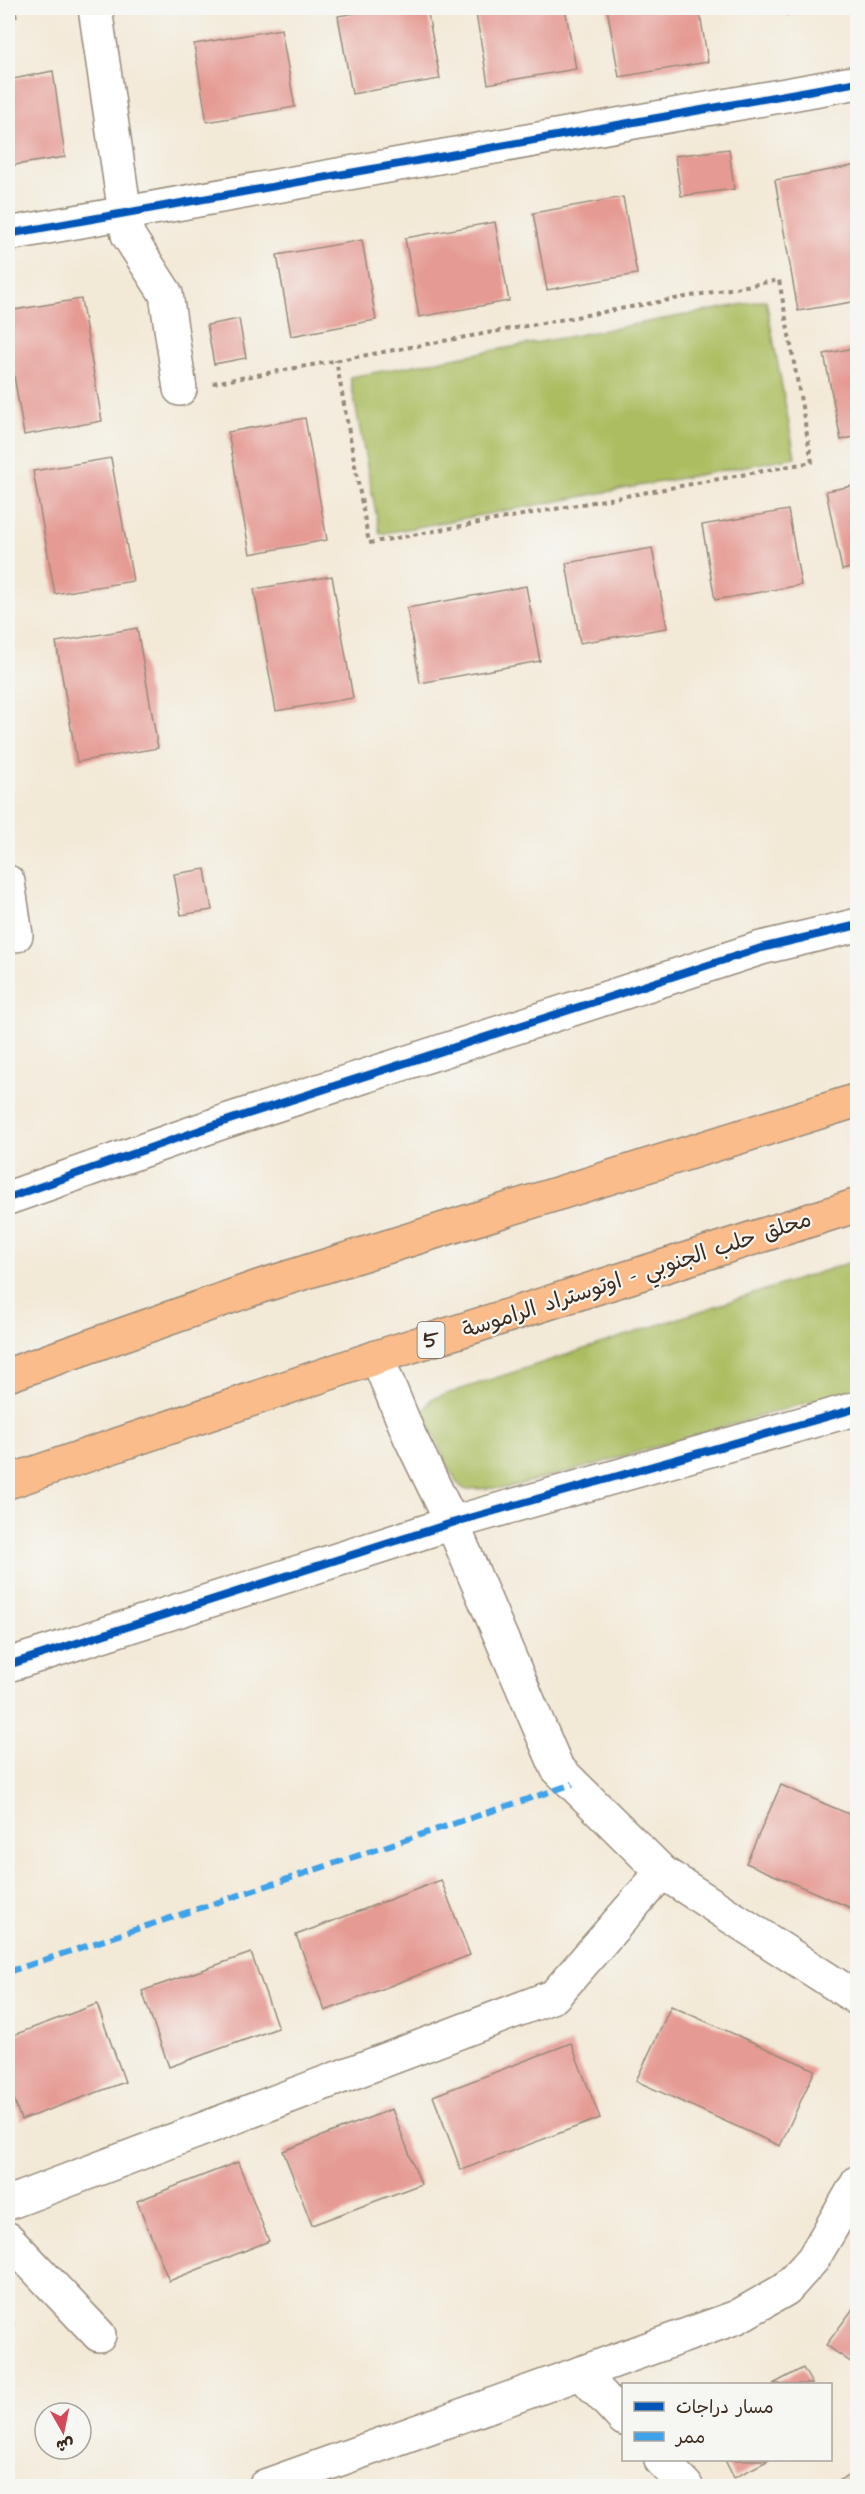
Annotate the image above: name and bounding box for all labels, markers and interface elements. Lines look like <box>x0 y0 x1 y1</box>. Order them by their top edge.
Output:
street label: محلق حلب الجنوبي - اوتوستراد الراموسة <box>458 1204 817 1349</box>
road number: 5 <box>418 1322 444 1358</box>
legend <box>622 2383 832 2461</box>
text: مسار دراجات <box>676 2395 774 2420</box>
north arrow <box>33 2401 93 2461</box>
text: ممر <box>674 2425 705 2450</box>
text: ش <box>55 2433 76 2457</box>

